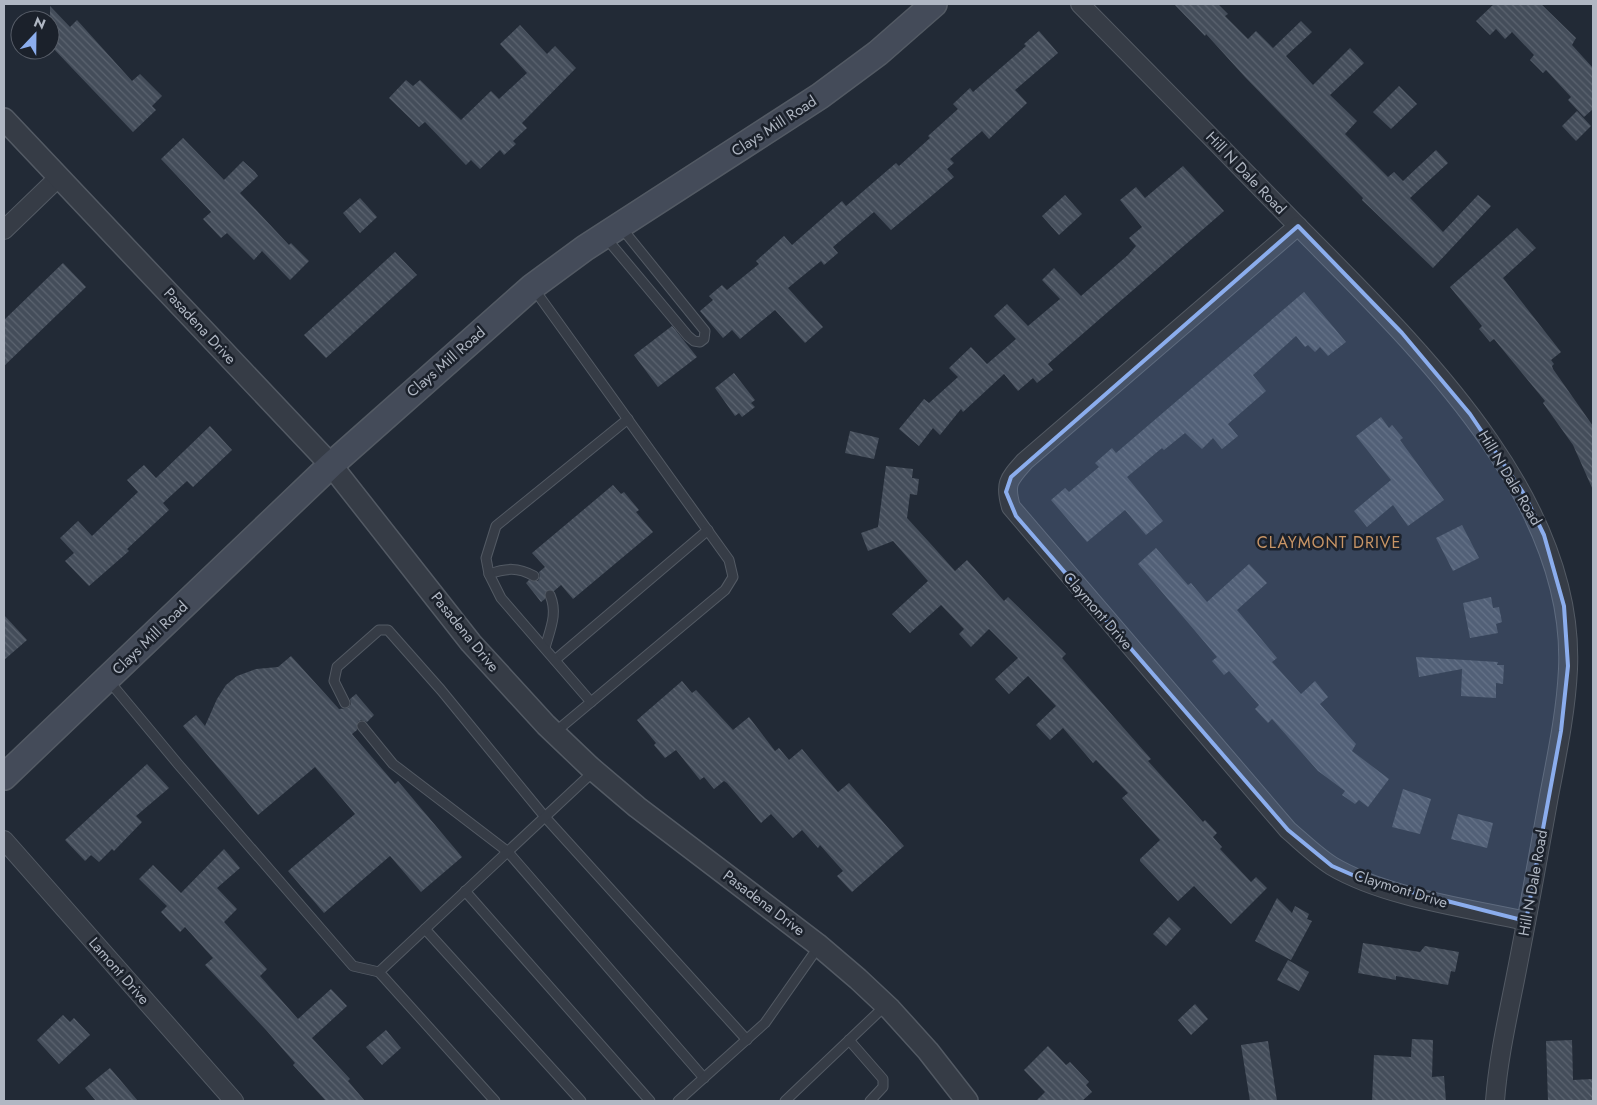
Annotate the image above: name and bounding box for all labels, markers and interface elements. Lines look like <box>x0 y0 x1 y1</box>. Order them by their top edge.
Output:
north arrow <box>10 10 60 60</box>
text: N <box>31 12 49 34</box>
street label: Clays Mill Road <box>727 90 821 162</box>
street label: Hill N Dale Road <box>1201 127 1291 219</box>
street label: Pasadena Drive <box>159 283 241 369</box>
street label: Clays Mill Road <box>402 322 490 402</box>
street label: Hill N Dale Road <box>1473 426 1547 530</box>
district label: CLAYMONT DRIVE <box>1257 531 1401 554</box>
street label: Claymont Drive <box>1058 567 1138 655</box>
street label: Pasadena Drive <box>426 587 504 677</box>
street label: Clays Mill Road <box>107 596 193 680</box>
street label: Hill N Dale Road <box>1513 828 1553 938</box>
street label: Claymont Drive <box>1352 864 1451 914</box>
street label: Pasadena Drive <box>718 865 810 941</box>
street label: Lamont Drive <box>83 932 155 1010</box>

